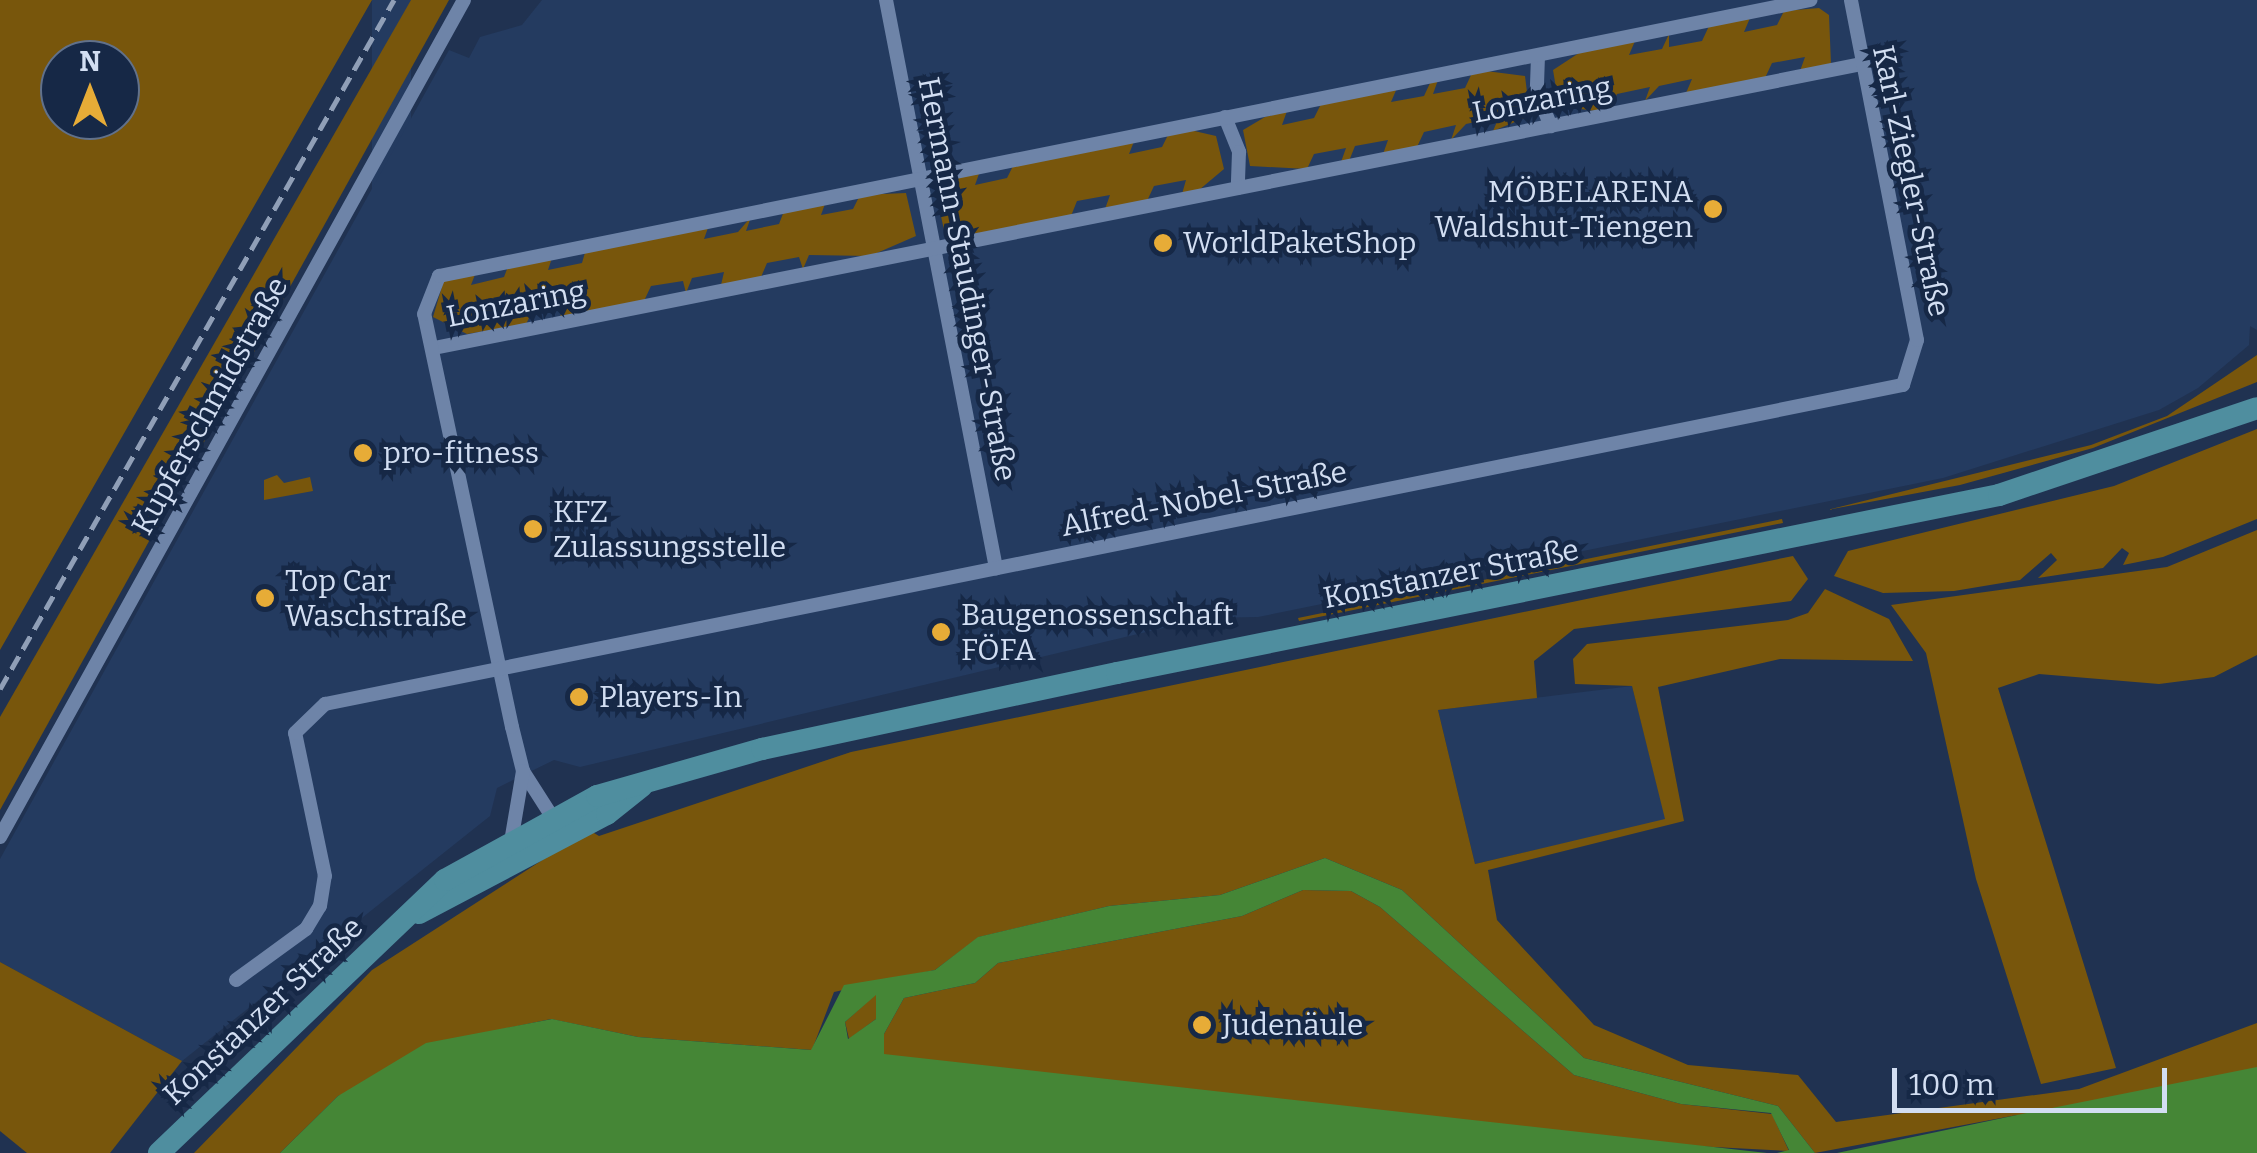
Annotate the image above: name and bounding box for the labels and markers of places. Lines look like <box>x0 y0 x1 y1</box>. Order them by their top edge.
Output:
place label: MÖBELARENA Waldshut-Tiengen <box>1435 174 1693 244</box>
marker: MÖBELARENA Waldshut-Tiengen <box>1702 198 1724 220</box>
place label: WorldPaketShop <box>1183 225 1416 261</box>
marker: WorldPaketShop <box>1152 232 1174 254</box>
place label: pro-fitness <box>383 435 539 471</box>
marker: pro-fitness <box>352 442 374 464</box>
place label: KFZ Zulassungsstelle <box>553 494 786 564</box>
marker: KFZ Zulassungsstelle <box>522 518 544 540</box>
place label: Top Car Waschstraße <box>285 563 467 634</box>
marker: Top Car Waschstraße <box>254 587 276 609</box>
place label: Baugenossenschaft FÖFA <box>961 597 1234 668</box>
marker: Baugenossenschaft FÖFA <box>930 621 952 643</box>
place label: Players-In <box>599 679 742 715</box>
marker: Players-In <box>568 686 590 708</box>
place label: Judenäule <box>1222 1007 1363 1043</box>
marker: Judenäule <box>1191 1014 1213 1036</box>

